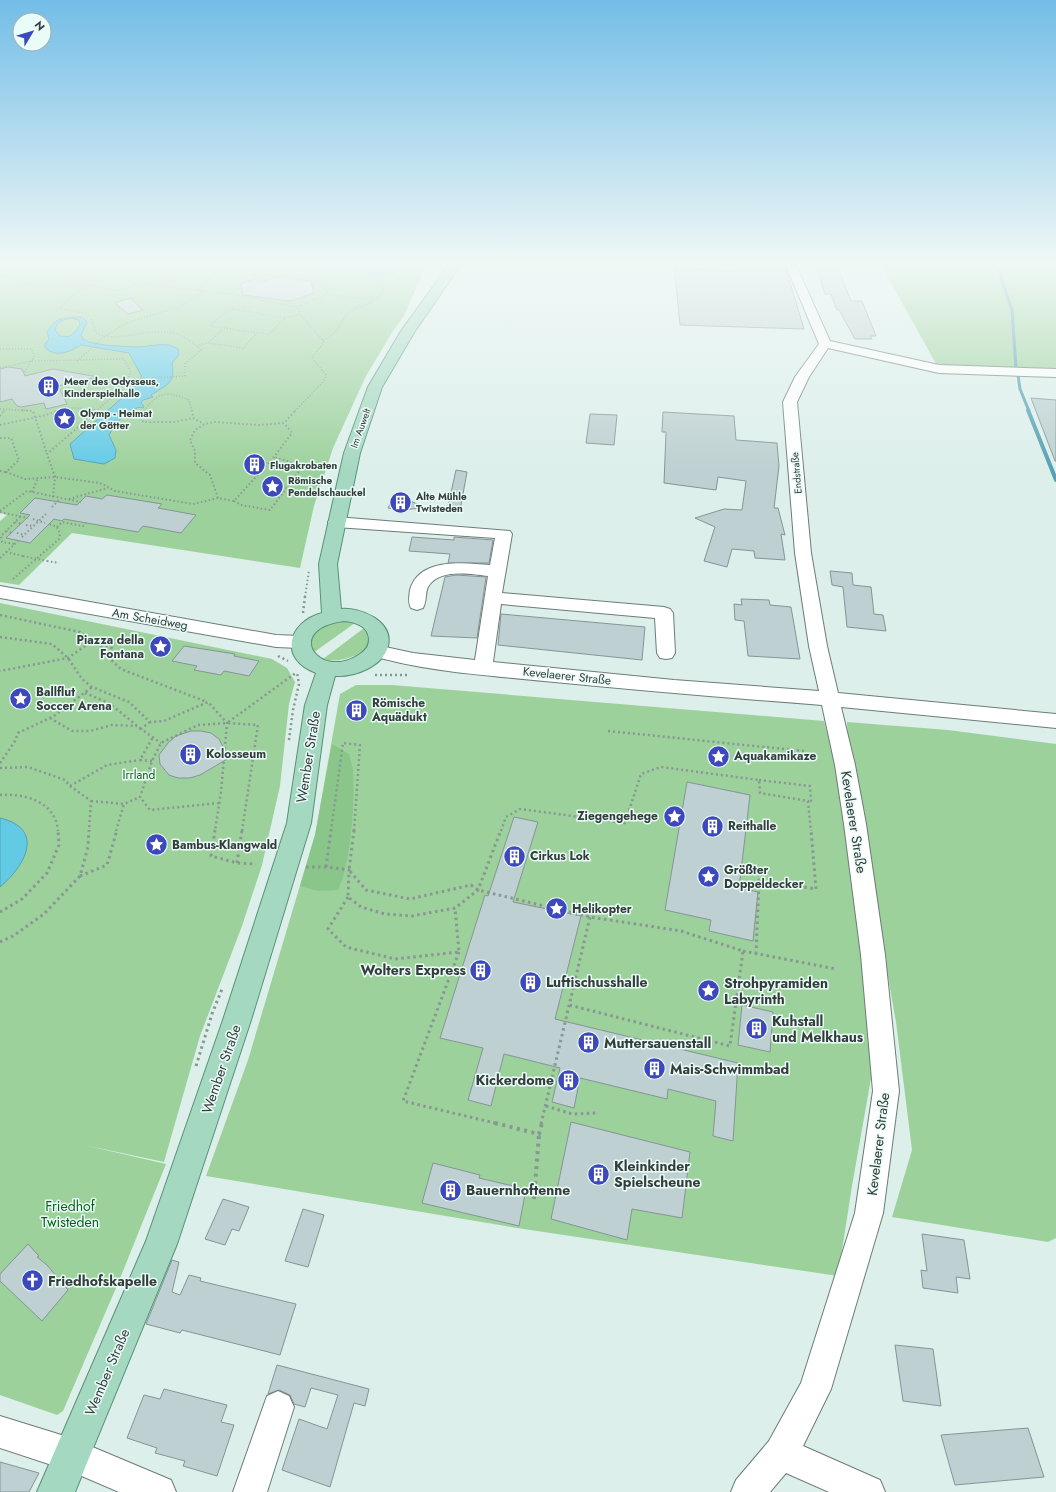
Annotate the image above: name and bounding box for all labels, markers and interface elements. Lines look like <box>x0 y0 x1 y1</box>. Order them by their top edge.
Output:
north arrow <box>12 12 52 52</box>
text: N <box>31 17 49 34</box>
building icon: Meer des Odysseus, Kinderspielhalle <box>36 374 62 400</box>
place label: Meer des Odysseus, Kinderspielhalle <box>64 374 159 401</box>
place icon: Olymp - Heimat der Götter <box>52 406 78 432</box>
place label: Olymp - Heimat der Götter <box>80 406 153 433</box>
street label: Im Auwelt <box>346 406 375 450</box>
street label: Endstraße <box>787 451 806 494</box>
building icon: Flugakrobaten <box>242 452 268 478</box>
place label: Flugakrobaten <box>270 458 338 473</box>
place icon: Römische Pendelschauckel <box>260 473 286 499</box>
place label: Römische Pendelschauckel <box>288 473 366 500</box>
building icon: Alte Mühle Twisteden <box>388 489 414 515</box>
place label: Alte Mühle Twisteden <box>415 489 467 516</box>
street label: Am Scheidweg <box>111 603 189 635</box>
place label: Piazza della Fontana <box>77 631 144 663</box>
place icon: Piazza della Fontana <box>147 634 173 660</box>
street label: Kevelaerer Straße <box>522 662 612 690</box>
place label: Ballflut Soccer Arena <box>36 683 112 715</box>
place icon: Ballflut Soccer Arena <box>8 686 34 712</box>
place label: Römische Aquädukt <box>371 694 427 726</box>
building icon: Römische Aquädukt <box>343 697 369 723</box>
street label: Wember Straße <box>291 710 325 804</box>
building icon: Kolosseum <box>178 741 204 767</box>
place icon: Aquakamikaze <box>705 743 731 769</box>
place label: Kolosseum <box>206 745 266 763</box>
place label: Aquakamikaze <box>733 747 817 765</box>
park label: Irrland <box>123 766 155 784</box>
street label: Kevelaerer Straße <box>836 769 872 875</box>
place icon: Ziegengehege <box>661 803 687 829</box>
place label: Ziegengehege <box>577 807 658 825</box>
building icon: Reithalle <box>700 813 726 839</box>
place label: Reithalle <box>728 817 777 835</box>
place icon: Bambus-Klangwald <box>143 832 169 858</box>
place label: Bambus-Klangwald <box>172 836 277 854</box>
building icon: Cirkus Lok <box>501 843 527 869</box>
place label: Cirkus Lok <box>530 847 590 865</box>
place label: Größter Doppeldecker <box>724 861 804 893</box>
place icon: Größter Doppeldecker <box>695 864 721 890</box>
place icon: Helikopter <box>543 896 569 922</box>
place label: Helikopter <box>572 900 632 918</box>
building icon: Wolters Express <box>468 957 494 983</box>
place label: Wolters Express <box>360 960 467 980</box>
building icon: Luftischusshalle <box>518 969 544 995</box>
place label: Luftischusshalle <box>546 972 647 992</box>
place label: Strohpyramiden Labyrinth <box>724 973 828 1009</box>
place icon: Strohpyramiden Labyrinth <box>695 978 721 1004</box>
place label: Kuhstall und Melkhaus <box>772 1011 864 1047</box>
building icon: Kuhstall und Melkhaus <box>743 1016 769 1042</box>
street label: Wember Straße <box>196 1022 246 1116</box>
building icon: Muttersauenstall <box>576 1030 602 1056</box>
place label: Muttersauenstall <box>604 1033 711 1053</box>
building icon: Mais-Schwimmbad <box>641 1056 667 1082</box>
place label: Mais-Schwimmbad <box>670 1059 789 1079</box>
building icon: Kickerdome <box>556 1067 582 1093</box>
place label: Kickerdome <box>475 1070 554 1090</box>
street label: Kevelaerer Straße <box>862 1092 894 1196</box>
place label: Kleinkinder Spielscheune <box>614 1156 700 1192</box>
building icon: Kleinkinder Spielscheune <box>586 1161 612 1187</box>
building icon: Bauernhoftenne <box>438 1177 464 1203</box>
place label: Bauernhoftenne <box>466 1180 570 1200</box>
park label: Friedhof Twisteden <box>41 1196 99 1232</box>
church icon: Friedhofskapelle <box>19 1268 45 1294</box>
place label: Friedhofskapelle <box>48 1271 157 1291</box>
street label: Wember Straße <box>80 1325 134 1419</box>

